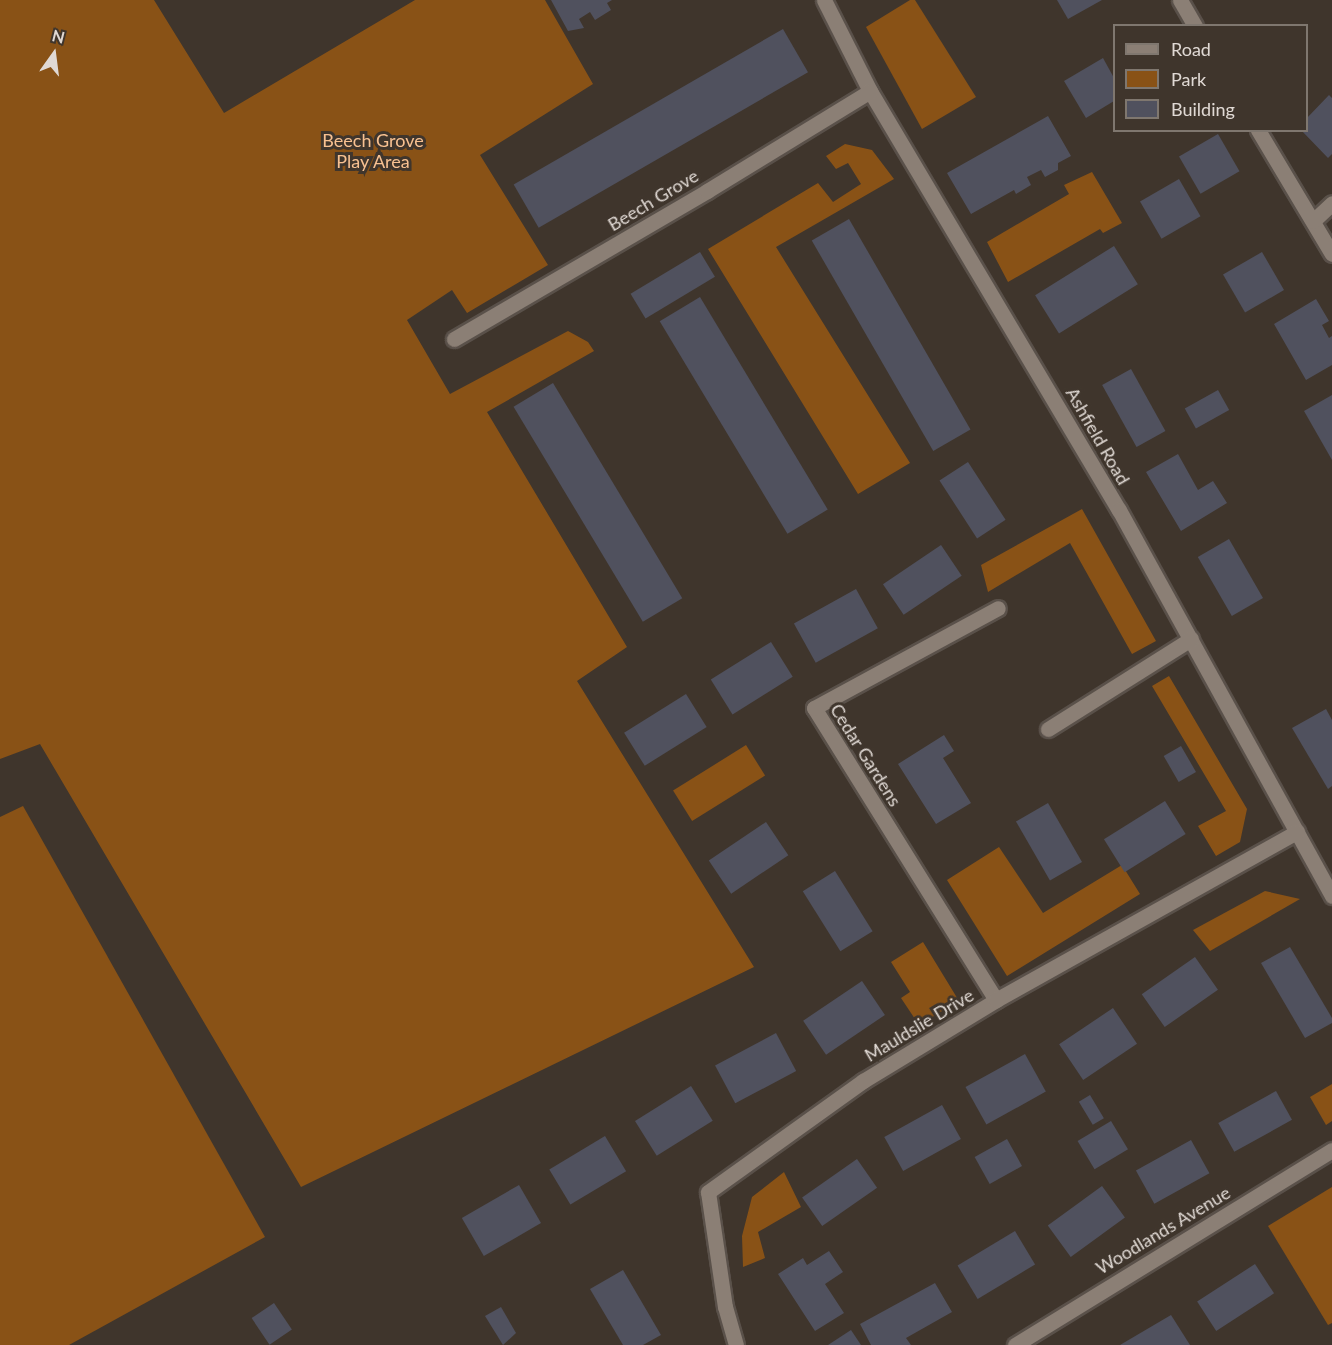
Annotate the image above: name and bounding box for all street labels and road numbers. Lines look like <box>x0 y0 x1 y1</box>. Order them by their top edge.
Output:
street label: Beech Grove <box>604 165 702 235</box>
street label: Ashfield Road <box>1062 384 1134 488</box>
street label: Cedar Gardens <box>826 700 906 810</box>
street label: Mauldslie Drive <box>861 984 977 1066</box>
street label: Woodlands Avenue <box>1092 1181 1234 1279</box>

